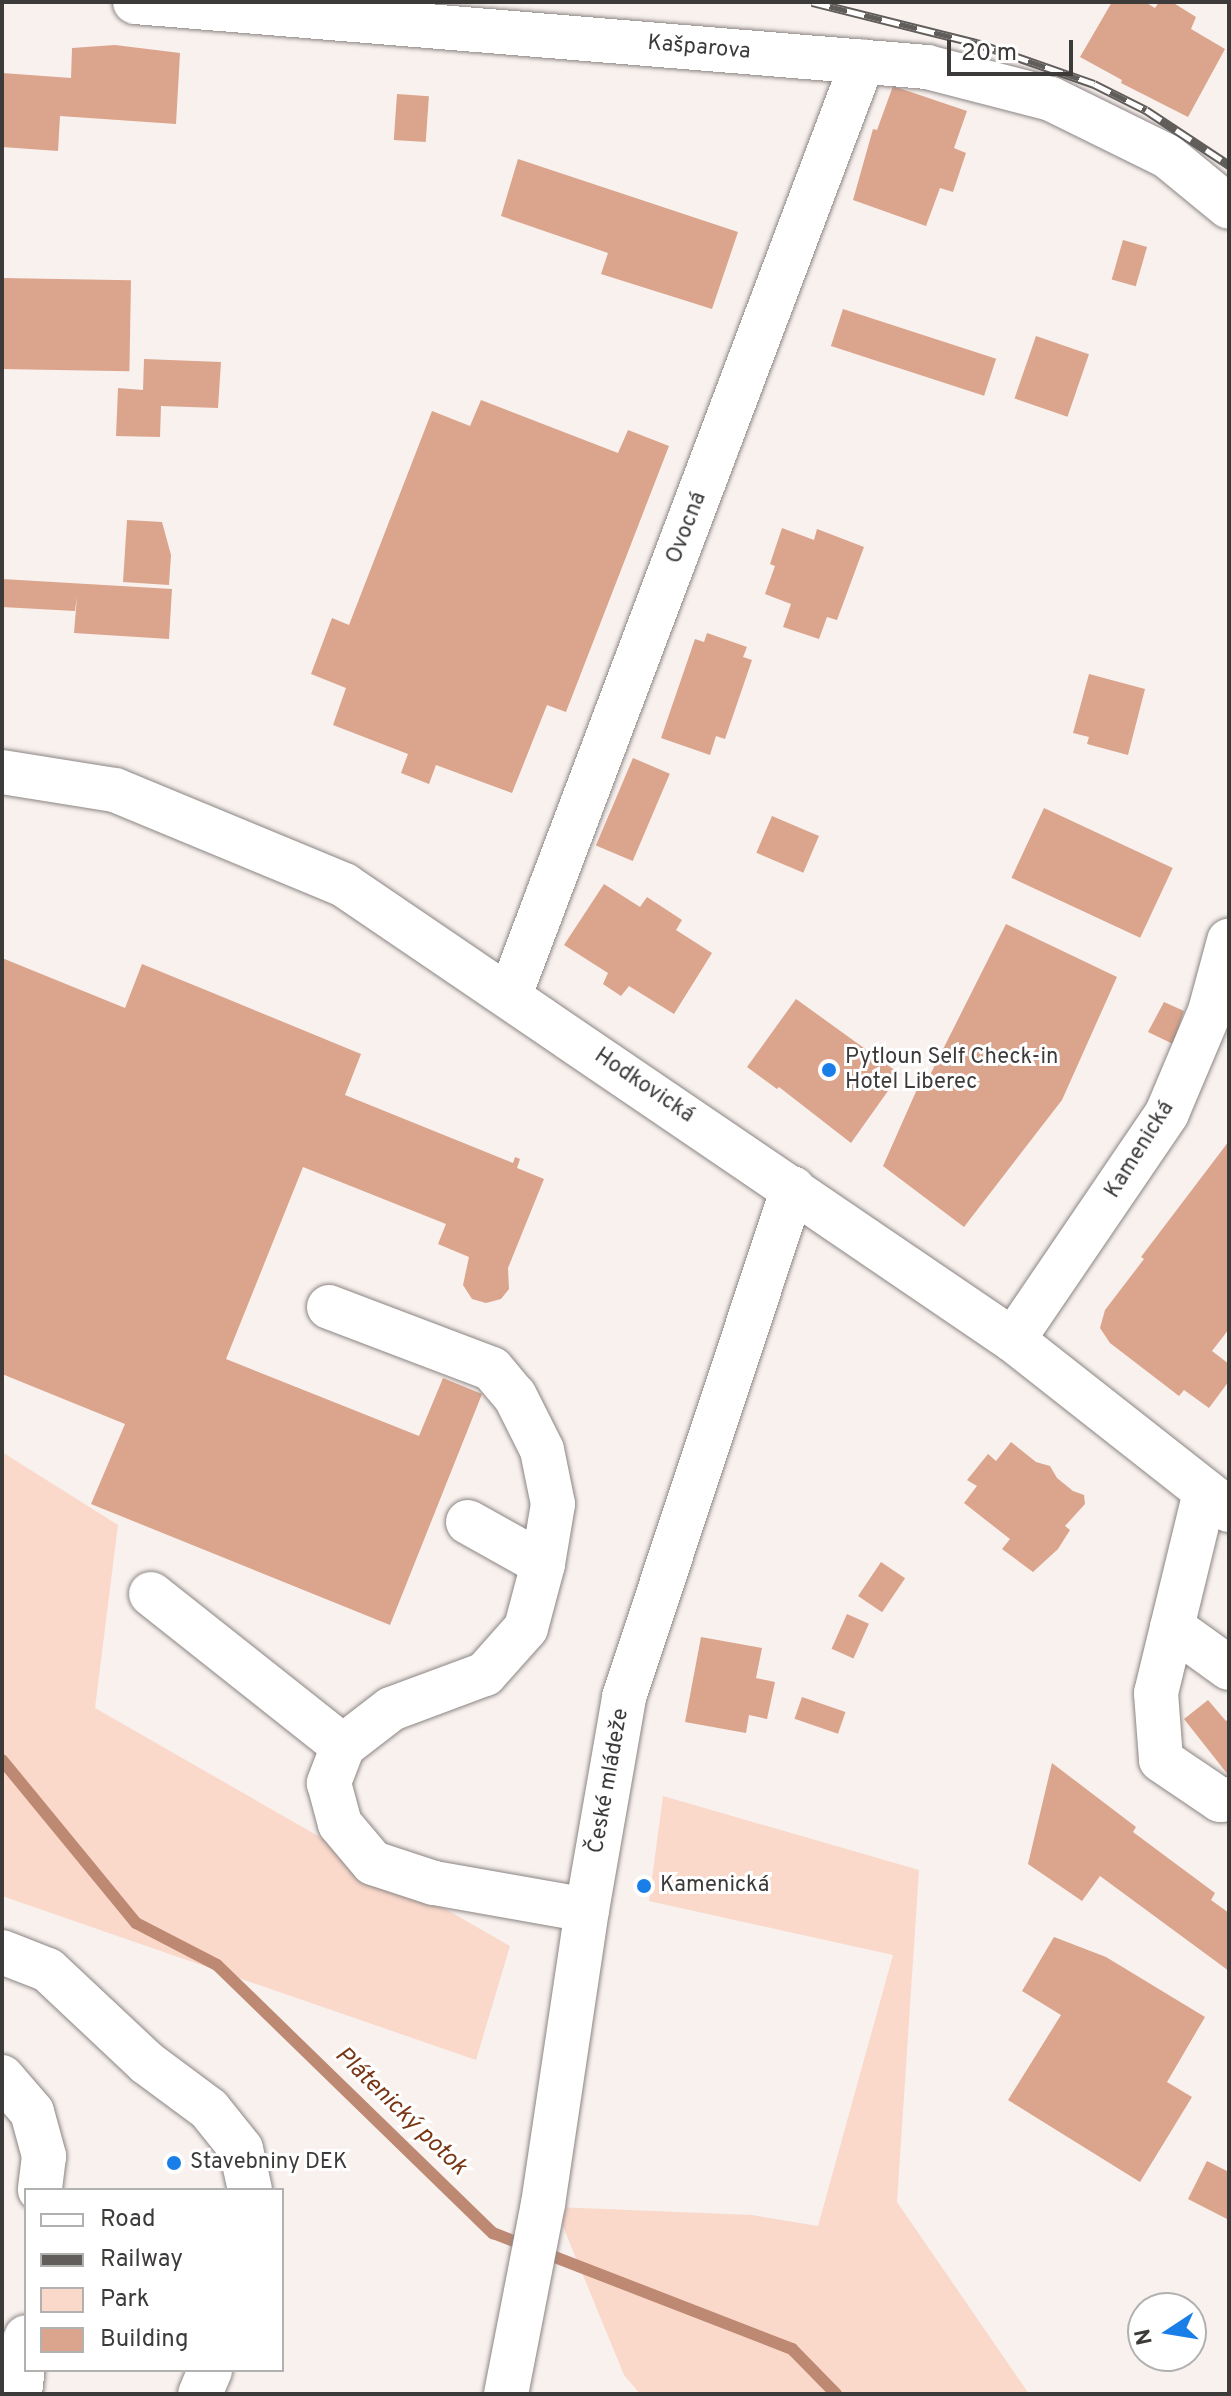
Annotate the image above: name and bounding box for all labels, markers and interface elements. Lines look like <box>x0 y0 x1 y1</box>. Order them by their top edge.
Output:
scale bar <box>951 24 1077 74</box>
street label: Kašparova <box>646 30 752 66</box>
text: 20 m <box>961 39 1017 69</box>
street label: Ovocná <box>661 488 713 568</box>
street label: Hodkovická <box>589 1043 699 1129</box>
place label: Pytloun Self Check-in Hotel Liberec <box>845 1044 1058 1096</box>
marker: Pytloun Self Check-in Hotel Liberec <box>820 1061 838 1079</box>
street label: Kamenická <box>1100 1097 1180 1203</box>
street label: České mládeže <box>583 1706 635 1856</box>
place label: Kamenická <box>660 1873 769 1899</box>
marker: Kamenická <box>635 1877 653 1895</box>
water label: Plátenický potok <box>328 2042 472 2182</box>
place label: Stavebniny DEK <box>190 2150 347 2176</box>
marker: Stavebniny DEK <box>165 2154 183 2172</box>
legend <box>24 2188 284 2372</box>
text: Road <box>100 2205 156 2235</box>
text: Railway <box>100 2245 183 2275</box>
text: Park <box>100 2285 150 2315</box>
north arrow <box>1127 2292 1207 2372</box>
text: Building <box>100 2325 189 2355</box>
text: N <box>1130 2326 1160 2347</box>

